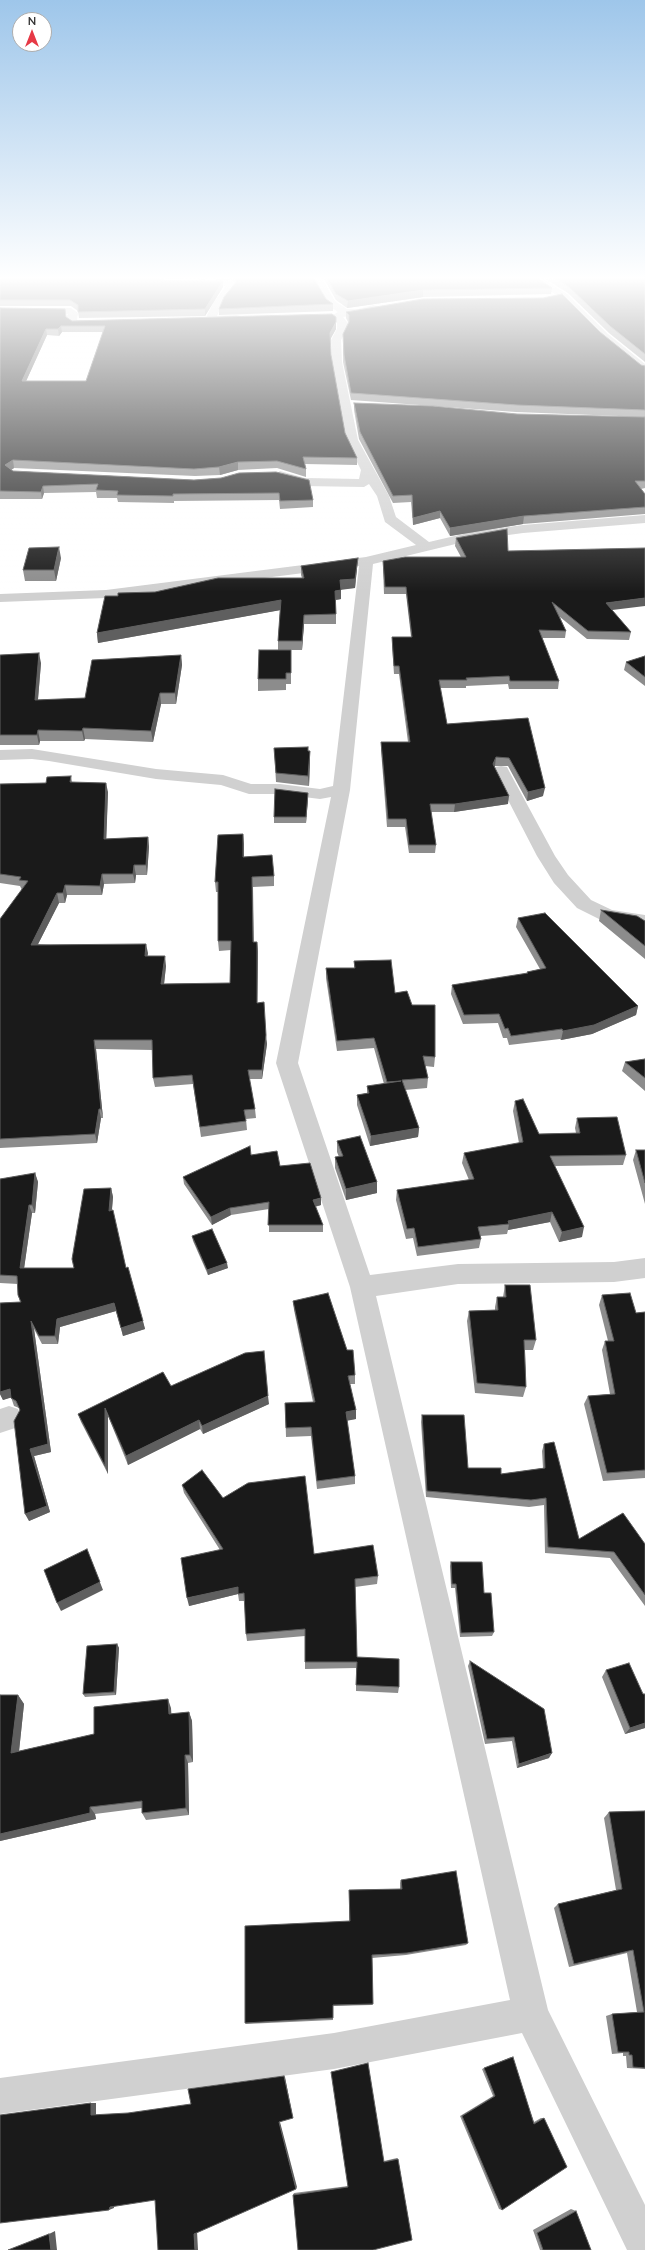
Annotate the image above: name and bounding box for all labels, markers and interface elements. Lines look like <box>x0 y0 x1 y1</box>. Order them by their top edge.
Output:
north arrow <box>12 12 52 52</box>
text: N <box>28 14 36 27</box>

